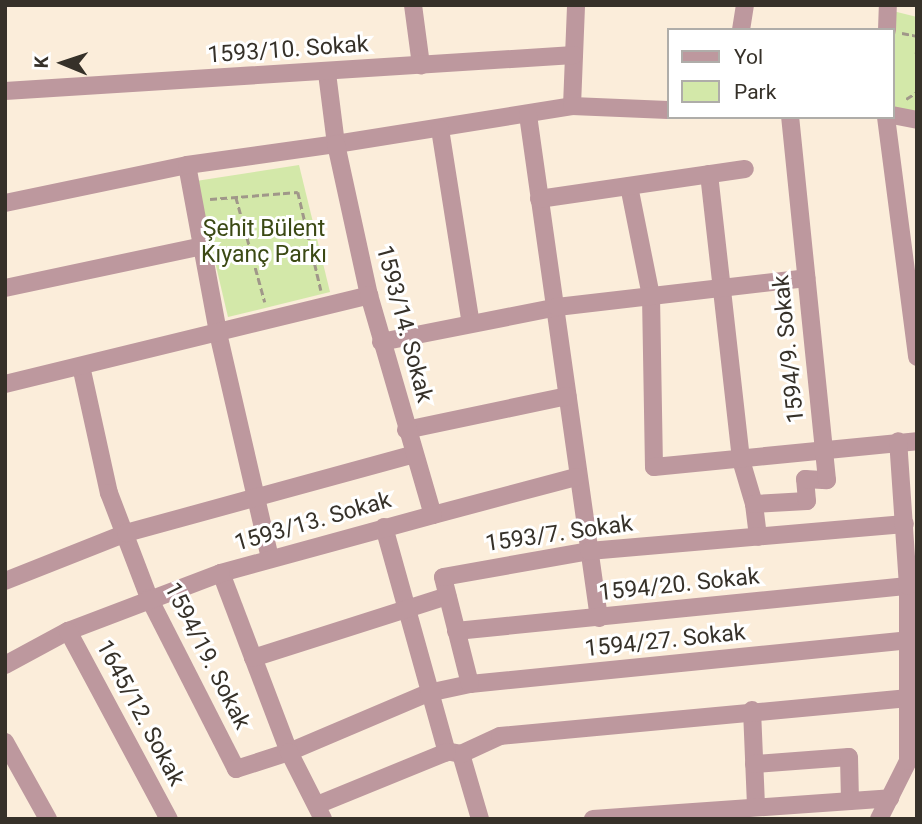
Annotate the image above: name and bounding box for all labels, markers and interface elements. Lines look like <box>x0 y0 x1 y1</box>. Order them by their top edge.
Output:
north arrow <box>28 28 98 98</box>
legend <box>666 28 894 119</box>
street label: 1593/10. Sokak <box>207 31 369 69</box>
text: Yol <box>734 45 763 69</box>
text: K <box>30 56 53 69</box>
text: Park <box>734 80 776 104</box>
park label: Şehit Bülent Kıyanç Parkı <box>201 215 327 269</box>
street label: 1593/14. Sokak <box>370 242 438 406</box>
street label: 1594/9. Sokak <box>768 274 810 424</box>
street label: 1593/13. Sokak <box>232 486 394 558</box>
street label: 1593/7. Sokak <box>484 510 634 558</box>
street label: 1594/20. Sokak <box>597 563 761 607</box>
street label: 1594/19. Sokak <box>158 578 256 734</box>
street label: 1594/27. Sokak <box>583 619 747 663</box>
street label: 1645/12. Sokak <box>90 635 190 791</box>

